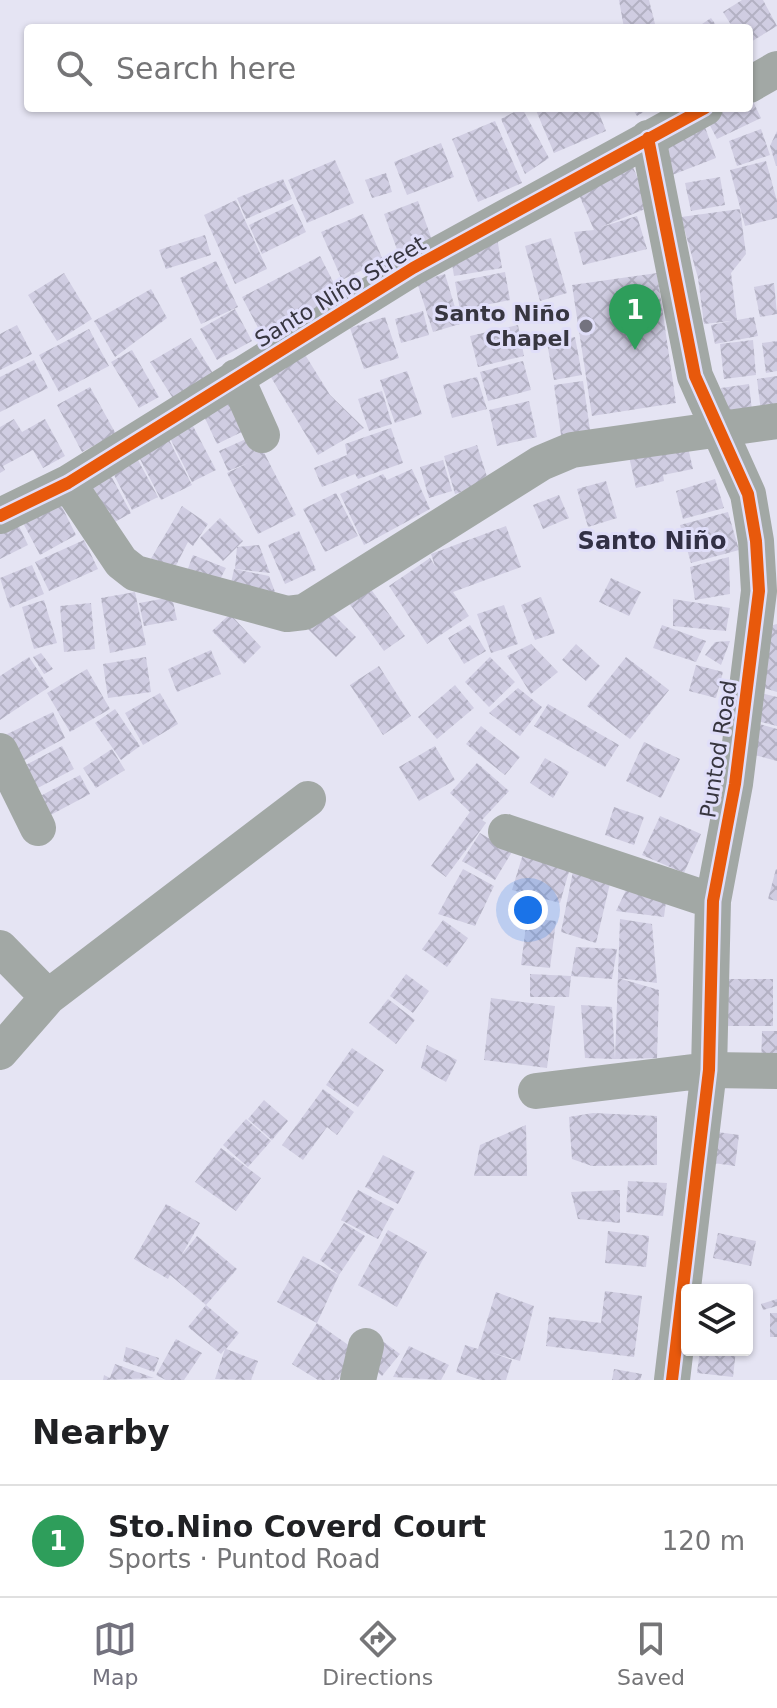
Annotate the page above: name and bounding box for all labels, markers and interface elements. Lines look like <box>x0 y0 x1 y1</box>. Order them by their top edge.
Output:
search box <box>24 24 753 112</box>
icon: search <box>52 46 96 90</box>
text: Search here <box>116 51 296 86</box>
street label: Santo Niño Street <box>251 230 430 352</box>
pin: 1 <box>609 284 661 350</box>
place label: Santo Niño Chapel <box>434 301 570 351</box>
marker: Santo Niño Chapel <box>577 317 595 335</box>
district label: Santo Niño <box>578 527 726 555</box>
street label: Puntod Road <box>695 678 742 820</box>
your location <box>508 890 548 930</box>
map controls <box>681 1284 753 1356</box>
button: layers <box>681 1284 753 1356</box>
text: Nearby <box>32 1412 170 1452</box>
text: Sto.Nino Coverd Court <box>108 1509 486 1544</box>
text: 1 <box>49 1526 67 1556</box>
text: 120 m <box>662 1526 745 1556</box>
text: Sports · Puntod Road <box>108 1544 380 1574</box>
tab: Map <box>92 1617 138 1690</box>
tab: Directions <box>322 1617 433 1690</box>
tab: Saved <box>617 1617 685 1690</box>

